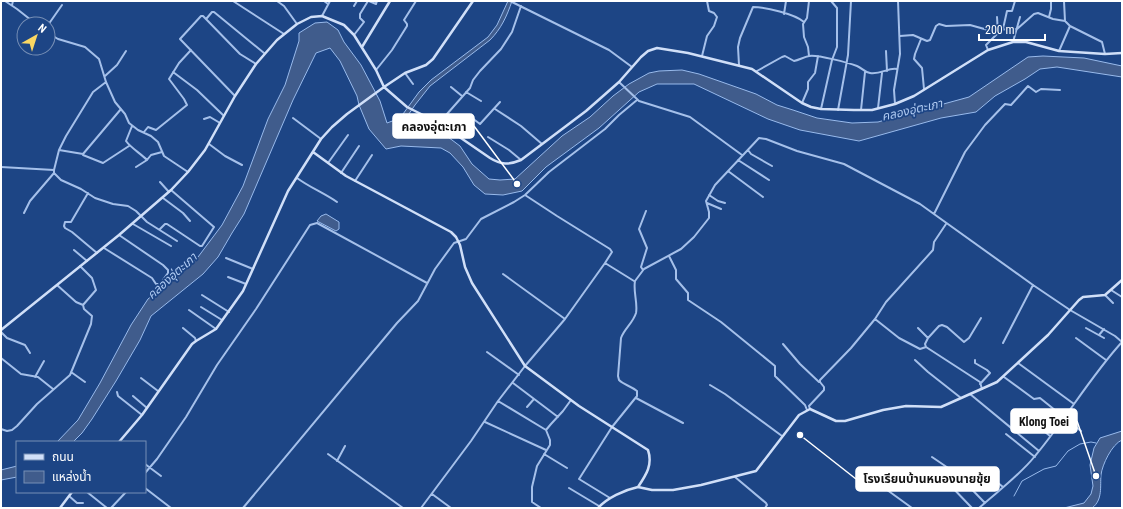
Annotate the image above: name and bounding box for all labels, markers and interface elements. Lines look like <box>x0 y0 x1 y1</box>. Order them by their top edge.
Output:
north arrow <box>16 16 56 56</box>
scale bar <box>979 16 1045 42</box>
text: N <box>35 21 49 36</box>
text: 200 m <box>985 23 1015 37</box>
water label: คลองอุ่ตะเภา <box>880 96 945 125</box>
callout: คลองอุ่ตะเภา <box>393 114 474 138</box>
text: คลองอุ่ตะเภา <box>401 120 467 134</box>
water label: คลองอุ่ตะเภา <box>144 249 201 303</box>
callout: Klong Toei <box>1011 409 1077 433</box>
text: Klong Toei <box>1019 415 1069 429</box>
legend <box>16 441 146 493</box>
text: ถนน <box>52 450 74 464</box>
callout: โรงเรียนบ้านหนองนายขุ้ย <box>856 467 999 491</box>
text: แหล่งน้ำ <box>52 468 91 484</box>
text: โรงเรียนบ้านหนองนายขุ้ย <box>863 472 991 486</box>

